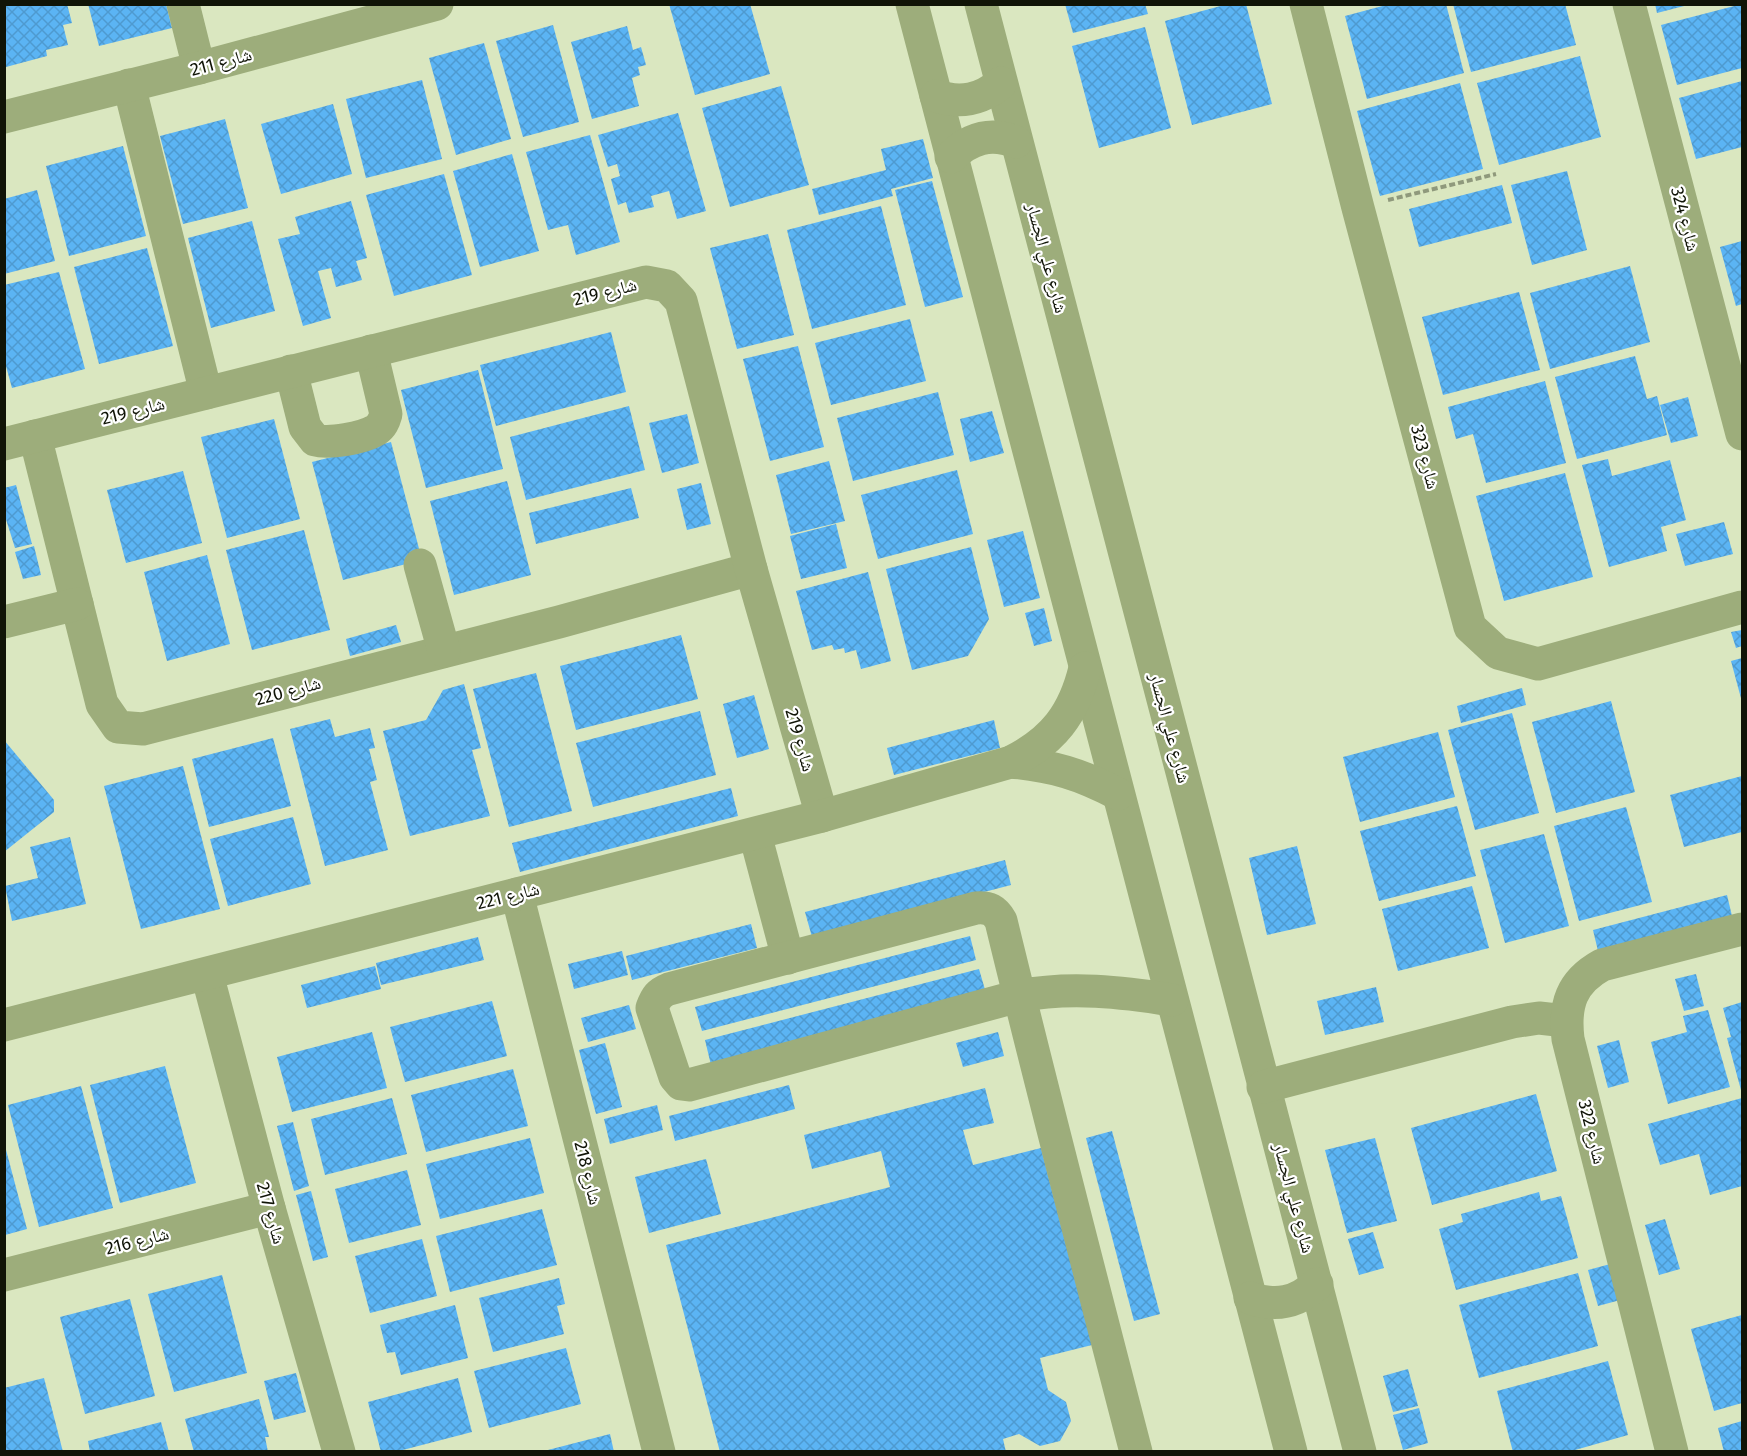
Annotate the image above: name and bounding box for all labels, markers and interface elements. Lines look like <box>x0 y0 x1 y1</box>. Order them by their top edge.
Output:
street label: شارع 211 <box>188 43 254 81</box>
street label: شارع 324 <box>1666 184 1704 254</box>
street label: شارع علي الجسار <box>1018 200 1072 316</box>
street label: شارع 219 <box>571 273 639 311</box>
street label: شارع 219 <box>99 392 167 430</box>
street label: شارع 323 <box>1406 422 1444 492</box>
street label: شارع علي الجسار <box>1141 670 1195 786</box>
street label: شارع 220 <box>253 672 323 710</box>
street label: شارع 219 <box>781 706 819 774</box>
street label: شارع 221 <box>474 878 542 914</box>
street label: شارع 322 <box>1573 1098 1611 1166</box>
street label: شارع 218 <box>569 1139 607 1207</box>
street label: شارع علي الجسار <box>1265 1140 1319 1256</box>
street label: شارع 217 <box>252 1180 290 1246</box>
street label: شارع 216 <box>103 1222 171 1260</box>

